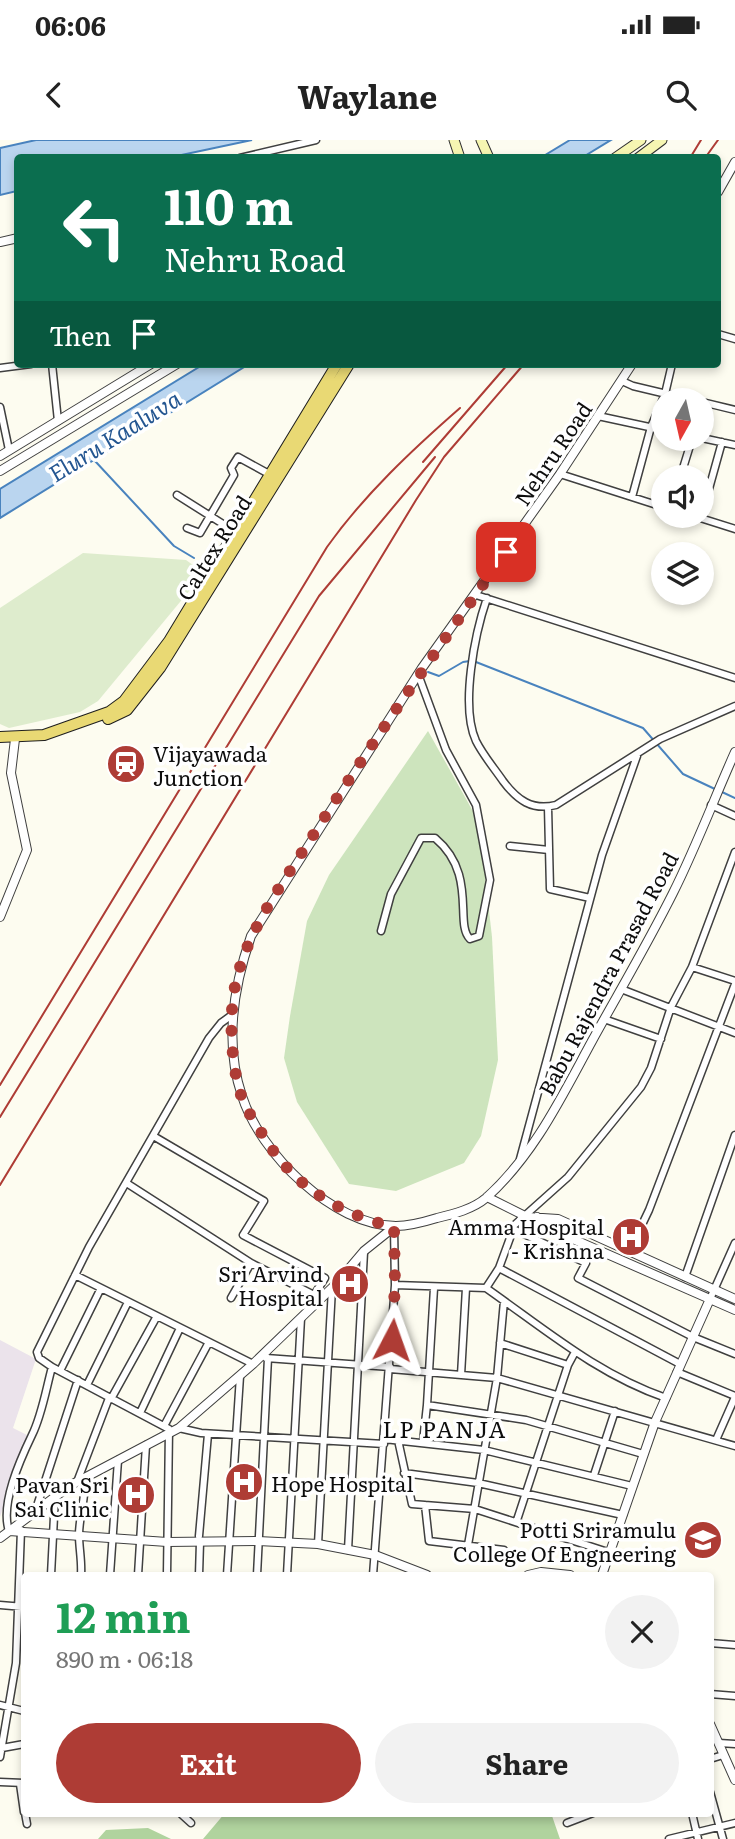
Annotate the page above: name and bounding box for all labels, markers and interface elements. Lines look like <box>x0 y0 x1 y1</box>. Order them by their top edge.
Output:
text: 06:06 <box>35 5 106 44</box>
text: Waylane <box>298 71 437 119</box>
icon: back <box>35 76 73 114</box>
icon: search <box>662 76 700 114</box>
text: 110 m <box>164 167 293 240</box>
icon: left <box>49 182 140 273</box>
text: Nehru Road <box>164 234 346 282</box>
text: Then <box>49 315 111 354</box>
icon: arrive <box>125 315 163 353</box>
water label: Eluru Kaaluva <box>41 381 187 489</box>
north arrow <box>651 388 714 452</box>
map controls <box>651 388 714 605</box>
street label: Nehru Road <box>506 395 598 511</box>
button: sound <box>651 465 714 528</box>
street label: Caltex Road <box>168 488 258 606</box>
pin <box>476 522 536 582</box>
icon: arrive <box>487 533 525 571</box>
button: layers <box>651 542 714 605</box>
place label: Vijayawada Junction <box>153 737 268 792</box>
station icon: Vijayawada Junction <box>105 743 147 785</box>
street label: Babu Rajendra Prasad Road <box>529 845 685 1100</box>
place label: Amma Hospital - Krishna <box>448 1210 605 1265</box>
hospital icon: Amma Hospital - Krishna <box>610 1216 652 1258</box>
place label: Sri Arvind Hospital <box>218 1257 323 1312</box>
hospital icon: Sri Arvind Hospital <box>329 1263 371 1305</box>
position arrow <box>355 1303 429 1377</box>
district label: LP PANJA <box>383 1411 507 1445</box>
hospital icon: Hope Hospital <box>223 1461 265 1503</box>
place label: Hope Hospital <box>271 1467 413 1498</box>
place label: Pavan Sri Sai Clinic <box>14 1468 109 1523</box>
hospital icon: Pavan Sri Sai Clinic <box>115 1474 157 1516</box>
place label: Potti Sriramulu College Of Engneering <box>453 1513 676 1568</box>
school or university icon: Potti Sriramulu College Of Engneering <box>682 1519 724 1561</box>
text: 12 min <box>56 1584 191 1646</box>
button: close <box>605 1595 679 1669</box>
text: 890 m · 06:18 <box>56 1641 193 1675</box>
button: Exit <box>56 1723 361 1803</box>
button: Share <box>375 1723 679 1803</box>

